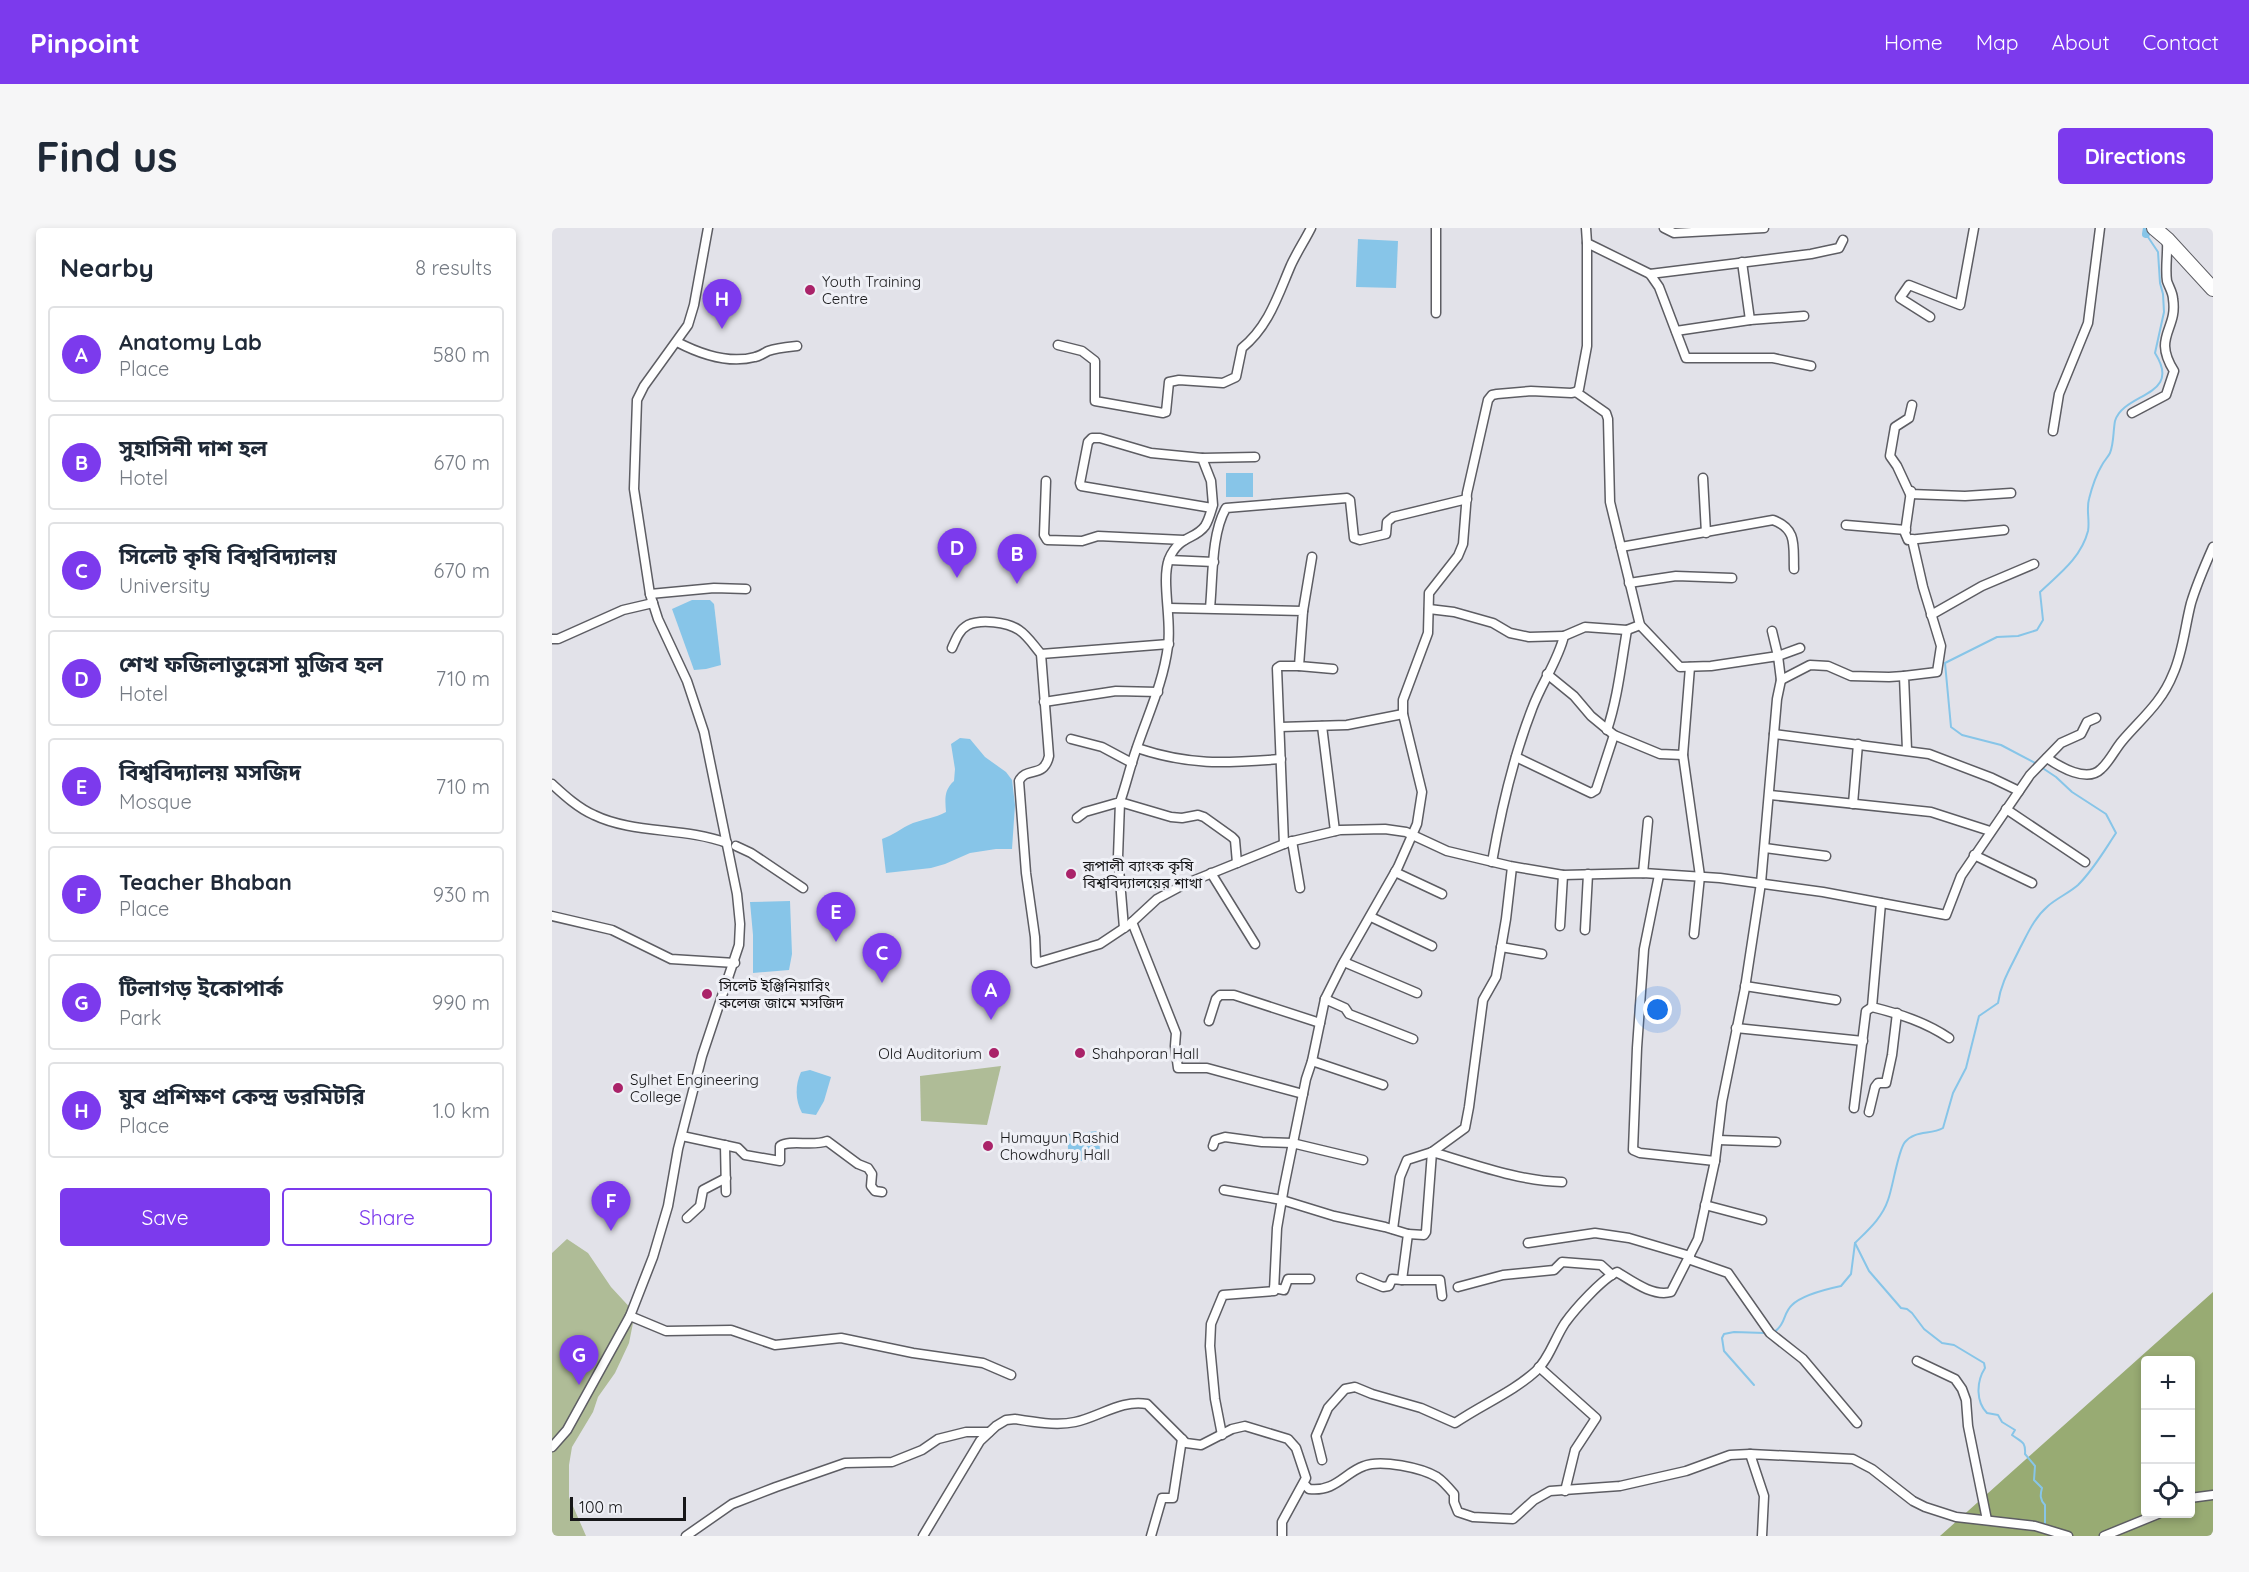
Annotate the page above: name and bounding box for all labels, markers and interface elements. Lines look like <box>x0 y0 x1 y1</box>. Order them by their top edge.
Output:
text: Pinpoint <box>30 25 140 60</box>
text: Home <box>1884 29 1943 55</box>
text: Map <box>1976 29 2019 55</box>
text: About <box>2052 29 2110 55</box>
text: Contact <box>2143 29 2219 55</box>
button: Directions <box>2058 128 2213 184</box>
text: Find us <box>36 130 178 183</box>
text: Nearby <box>60 251 154 284</box>
text: 8 results <box>415 255 492 280</box>
place label: Youth Training Centre <box>822 272 921 308</box>
pin: H <box>702 279 742 329</box>
marker: Youth Training Centre <box>803 283 817 297</box>
text: Anatomy Lab <box>119 328 262 356</box>
text: A <box>75 342 88 367</box>
text: 580 m <box>433 342 490 367</box>
text: Place <box>119 356 169 381</box>
text: সুহাসিনী দাশ হল <box>119 434 267 462</box>
text: B <box>75 450 88 475</box>
text: 670 m <box>433 450 490 475</box>
text: Hotel <box>119 465 168 490</box>
pin: D <box>938 528 976 578</box>
pin: B <box>998 534 1036 584</box>
text: সিলেট কৃষি বিশ্ববিদ্যালয় <box>119 542 337 570</box>
text: C <box>75 558 88 583</box>
text: 670 m <box>433 558 490 583</box>
text: University <box>119 573 210 598</box>
text: শেখ ফজিলাতুন্নেসা মুজিব হল <box>119 650 383 678</box>
text: D <box>74 666 89 691</box>
text: 710 m <box>436 666 490 691</box>
text: Hotel <box>119 681 168 706</box>
text: বিশ্ববিদ্যালয় মসজিদ <box>119 758 301 786</box>
text: E <box>76 774 87 799</box>
text: 710 m <box>436 774 490 799</box>
text: Mosque <box>119 789 192 814</box>
place label: রূপালী ব্যাংক কৃষি বিশ্ববিদ্যালয়ের শাখা <box>1082 856 1203 892</box>
marker: রূপালী ব্যাংক কৃষি বিশ্ববিদ্যালয়ের শাখা <box>1064 867 1078 881</box>
text: Teacher Bhaban <box>119 868 292 896</box>
text: F <box>76 882 87 907</box>
text: 930 m <box>433 882 490 907</box>
pin: E <box>816 892 856 942</box>
text: Place <box>119 896 169 921</box>
pin: C <box>862 934 902 983</box>
pin: A <box>972 970 1010 1020</box>
text: টিলাগড় ইকোপার্ক <box>119 974 283 1002</box>
place label: সিলেট ইঞ্জিনিয়ারিং কলেজ জামে মসজিদ <box>718 976 845 1012</box>
marker: সিলেট ইঞ্জিনিয়ারিং কলেজ জামে মসজিদ <box>700 987 714 1001</box>
text: G <box>75 990 88 1015</box>
text: 990 m <box>432 990 490 1015</box>
your location <box>1643 995 1672 1024</box>
text: Park <box>119 1005 161 1030</box>
place label: Old Auditorium <box>878 1044 982 1063</box>
place label: Shahporan Hall <box>1092 1044 1199 1063</box>
marker: Old Auditorium <box>987 1046 1001 1060</box>
marker: Shahporan Hall <box>1073 1046 1087 1060</box>
place label: Sylhet Engineering College <box>630 1070 759 1106</box>
marker: Sylhet Engineering College <box>611 1081 625 1095</box>
text: যুব প্রশিক্ষণ কেন্দ্র ডরমিটরি <box>119 1082 365 1110</box>
text: H <box>74 1098 89 1123</box>
text: 1.0 km <box>433 1098 490 1123</box>
text: Place <box>119 1113 169 1138</box>
place label: Humayun Rashid Chowdhury Hall <box>1000 1128 1119 1164</box>
marker: Humayun Rashid Chowdhury Hall <box>981 1139 995 1153</box>
pin: F <box>592 1182 630 1231</box>
button: Save <box>60 1188 270 1246</box>
button: Share <box>282 1188 492 1246</box>
pin: G <box>560 1336 598 1385</box>
map controls <box>2141 1356 2195 1518</box>
button: + <box>2141 1356 2195 1410</box>
button: − <box>2141 1410 2195 1464</box>
button: locate <box>2141 1464 2195 1518</box>
scale bar <box>570 1494 686 1522</box>
text: 100 m <box>579 1497 623 1517</box>

